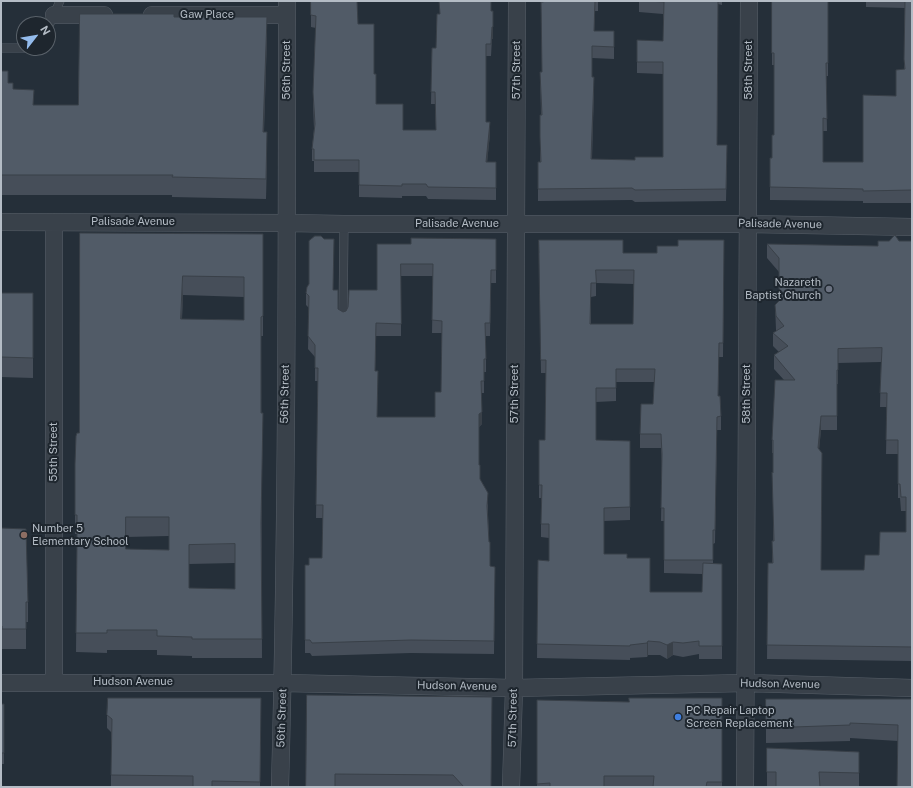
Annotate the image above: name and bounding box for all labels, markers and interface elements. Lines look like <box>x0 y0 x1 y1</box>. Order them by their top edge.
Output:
street label: Gaw Place <box>180 8 234 22</box>
north arrow <box>16 16 56 56</box>
text: N <box>38 24 53 37</box>
street label: 56th Street <box>280 40 294 100</box>
street label: 57th Street <box>510 40 524 100</box>
street label: 58th Street <box>742 40 756 100</box>
street label: Palisade Avenue <box>91 215 175 229</box>
street label: Palisade Avenue <box>415 217 499 231</box>
street label: Palisade Avenue <box>738 217 822 231</box>
place label: Nazareth Baptist Church <box>745 276 821 302</box>
marker: Nazareth Baptist Church <box>824 284 834 294</box>
street label: 56th Street <box>278 364 292 424</box>
street label: 57th Street <box>508 364 522 424</box>
street label: 58th Street <box>740 364 754 424</box>
street label: 55th Street <box>47 422 61 482</box>
place label: Number 5 Elementary School <box>32 522 129 548</box>
marker: Number 5 Elementary School <box>19 530 29 540</box>
street label: Hudson Avenue <box>93 675 173 689</box>
street label: Hudson Avenue <box>740 677 820 691</box>
street label: Hudson Avenue <box>417 679 497 693</box>
street label: 56th Street <box>274 688 290 748</box>
street label: 57th Street <box>506 688 520 748</box>
place label: PC Repair Laptop Screen Replacement <box>686 704 793 730</box>
marker: PC Repair Laptop Screen Replacement <box>673 712 683 722</box>

